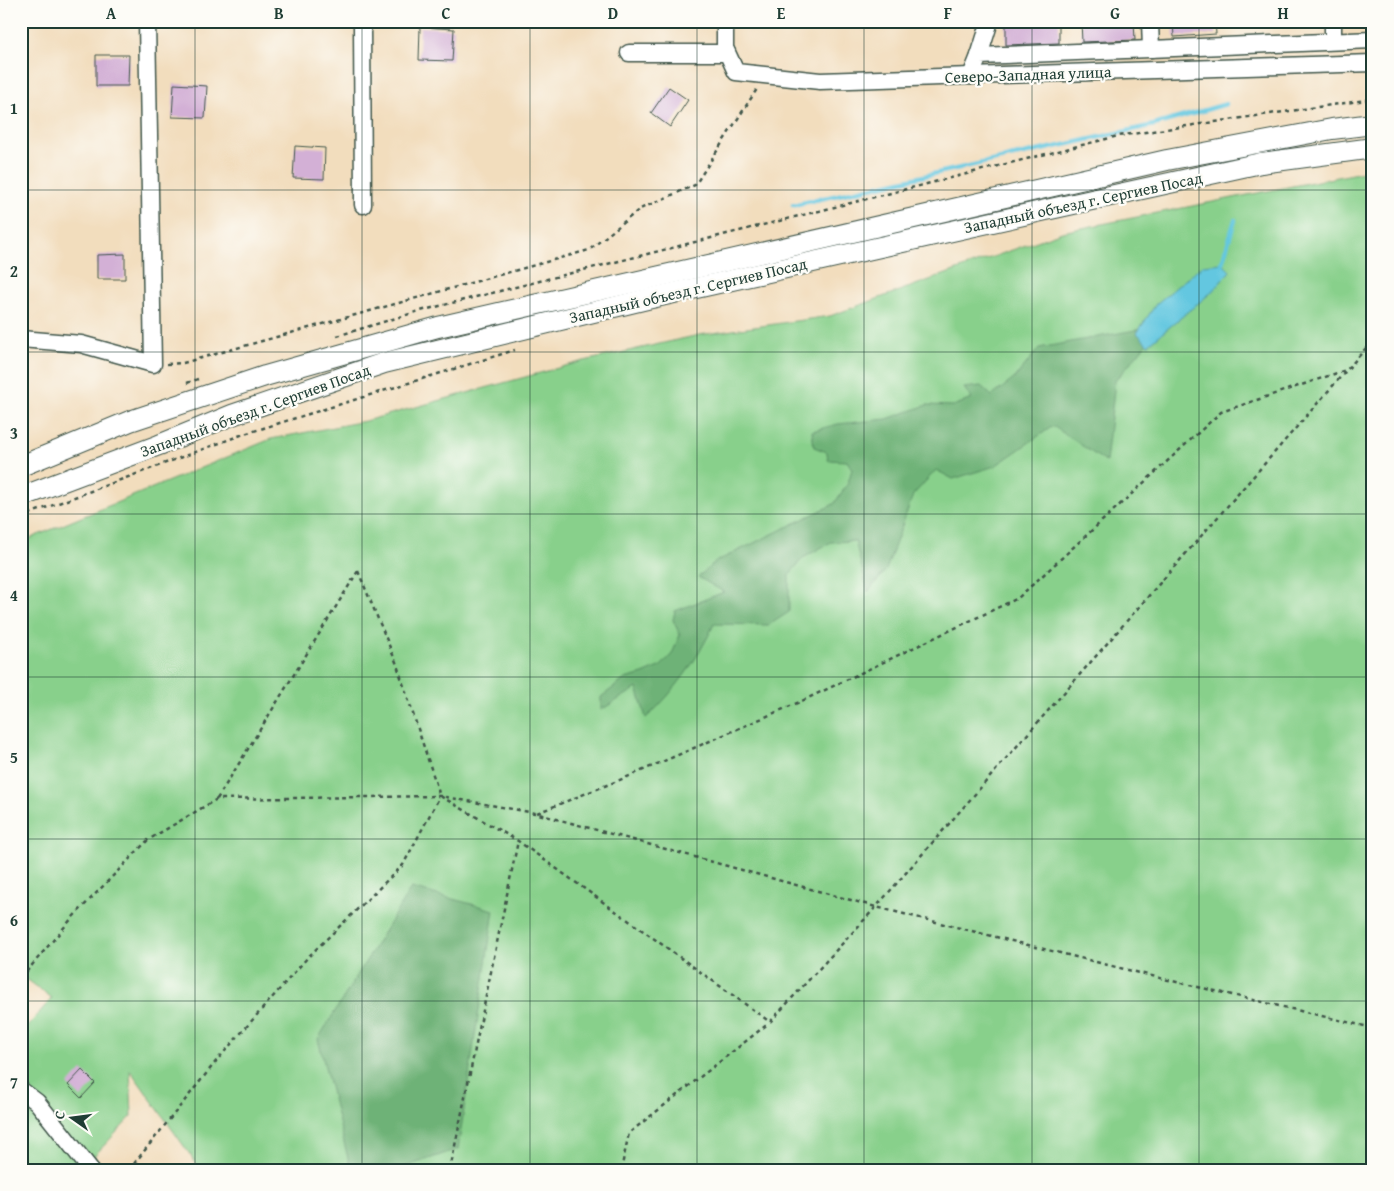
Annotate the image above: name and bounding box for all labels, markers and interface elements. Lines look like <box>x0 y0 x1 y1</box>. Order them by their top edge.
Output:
text: A <box>106 1 117 25</box>
text: B <box>274 1 284 25</box>
text: C <box>441 1 451 25</box>
text: D <box>608 1 618 25</box>
text: E <box>777 1 786 25</box>
text: F <box>944 1 952 25</box>
text: G <box>1110 1 1120 25</box>
text: H <box>1277 1 1289 25</box>
street label: Северо-Западная улица <box>944 59 1112 89</box>
text: 1 <box>10 96 18 120</box>
street label: Западный объезд г. Сергиев Посад <box>962 165 1205 239</box>
street label: Западный объезд г. Сергиев Посад <box>567 251 809 329</box>
text: 2 <box>10 259 18 283</box>
street label: Западный объезд г. Сергиев Посад <box>137 357 374 463</box>
text: 3 <box>10 421 18 445</box>
text: 4 <box>10 583 18 607</box>
text: 5 <box>10 745 18 769</box>
text: 6 <box>10 908 18 932</box>
text: 7 <box>10 1070 18 1094</box>
north arrow <box>48 1094 98 1144</box>
text: С <box>49 1109 70 1121</box>

